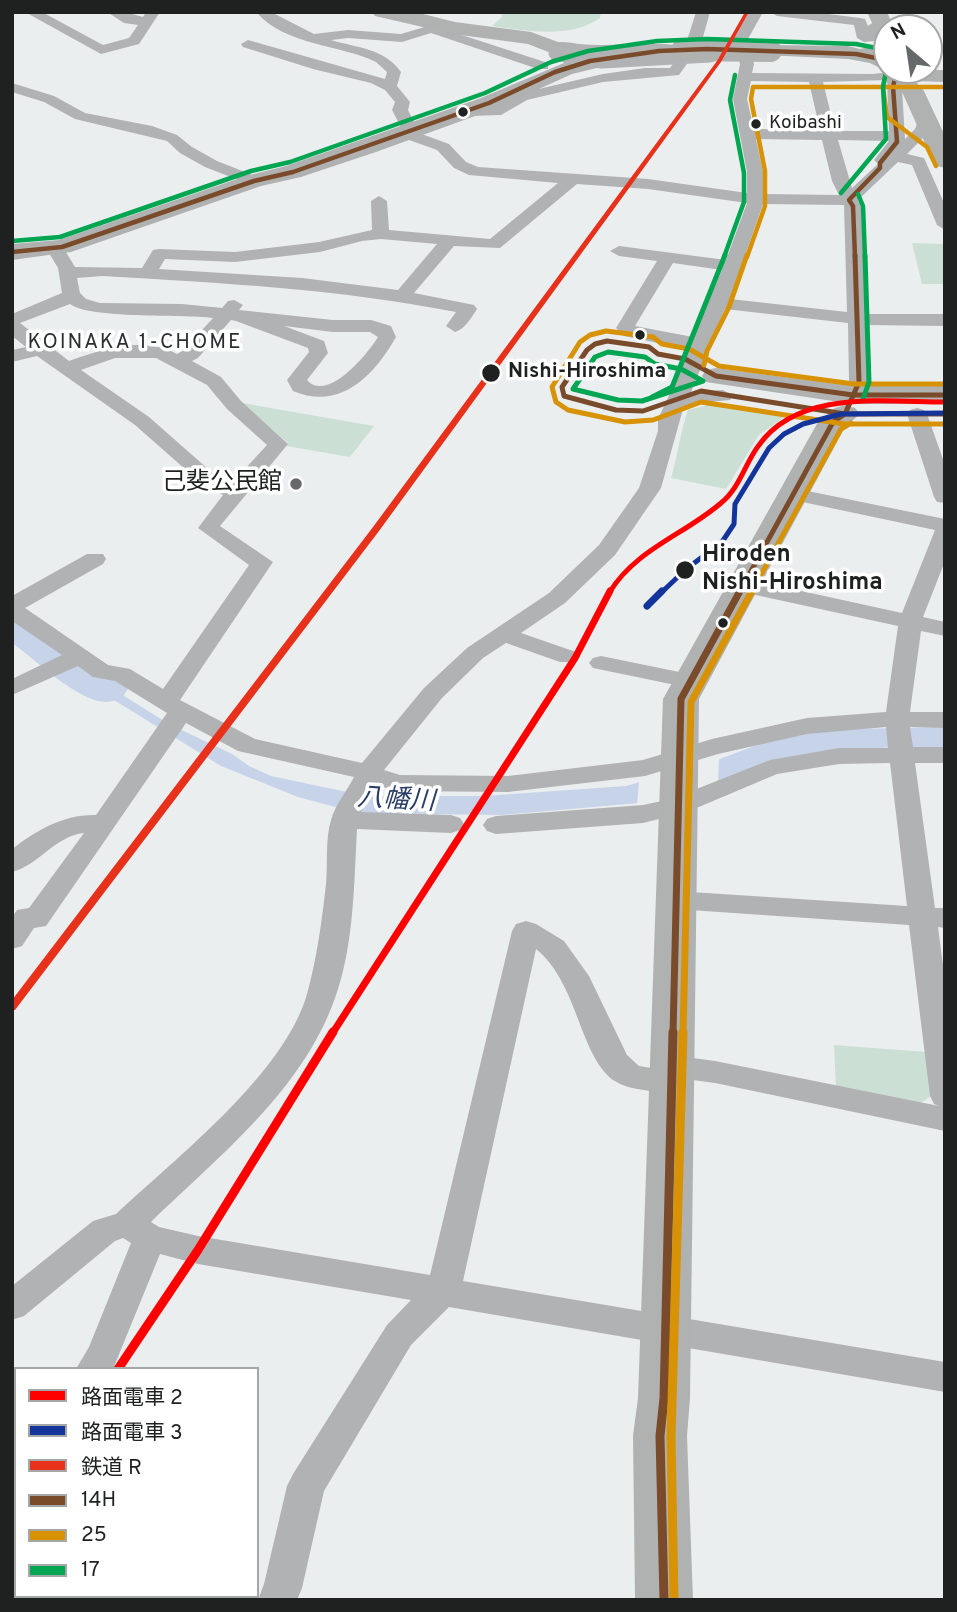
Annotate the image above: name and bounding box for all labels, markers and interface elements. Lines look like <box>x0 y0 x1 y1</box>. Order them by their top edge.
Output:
north arrow <box>873 14 943 84</box>
text: N <box>887 19 911 46</box>
unlabelled marker <box>456 105 470 119</box>
place label: Koibashi <box>769 113 842 135</box>
marker: Koibashi <box>749 117 763 131</box>
unlabelled marker <box>633 328 647 342</box>
district label: KOINAKA 1-CHOME <box>29 331 241 357</box>
place label: Nishi-Hiroshima <box>508 360 666 386</box>
marker: Nishi-Hiroshima <box>480 362 502 384</box>
place label: 己斐公民館 <box>162 470 282 498</box>
marker: 己斐公民館 <box>288 476 304 492</box>
place label: Hiroden Nishi-Hiroshima <box>702 542 883 598</box>
marker: Hiroden Nishi-Hiroshima <box>674 559 696 581</box>
unlabelled marker <box>716 616 730 630</box>
water label: 八幡川 <box>356 784 436 820</box>
legend <box>14 1367 259 1598</box>
text: 路面電車 2 <box>81 1385 183 1412</box>
text: 路面電車 3 <box>81 1420 183 1447</box>
text: 鉄道 R <box>81 1455 142 1482</box>
text: 14H <box>81 1487 116 1514</box>
text: 25 <box>81 1522 107 1549</box>
text: 17 <box>81 1557 100 1584</box>

